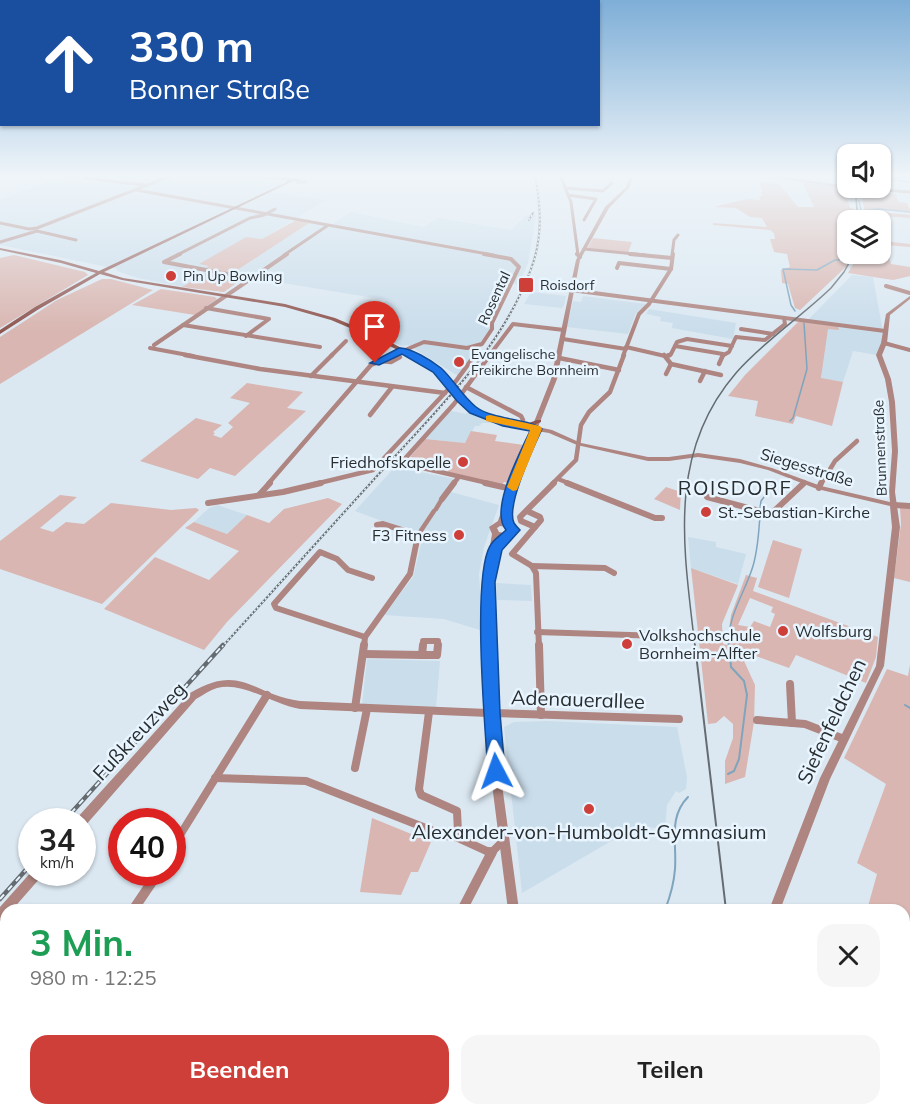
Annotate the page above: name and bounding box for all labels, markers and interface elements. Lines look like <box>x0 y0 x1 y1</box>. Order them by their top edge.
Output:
text: 330 m <box>129 20 254 73</box>
icon: ahead <box>30 24 108 102</box>
text: Bonner Straße <box>129 72 310 106</box>
map controls <box>837 144 891 264</box>
button: sound <box>837 144 891 198</box>
button: layers <box>837 210 891 264</box>
place label: Pin Up Bowling <box>183 267 282 285</box>
street label: Rosental <box>474 268 514 328</box>
marker: Pin Up Bowling <box>164 269 178 283</box>
marker: Roisdorf <box>517 276 535 294</box>
place label: Roisdorf <box>540 276 595 294</box>
pin <box>349 301 400 363</box>
icon: arrive <box>358 310 391 343</box>
place label: Evangelische Freikirche Bornheim <box>471 345 599 379</box>
marker: Evangelische Freikirche Bornheim <box>452 355 466 369</box>
street label: Brunnenstraße <box>869 399 891 497</box>
street label: Siegesstraße <box>758 443 856 491</box>
place label: Friedhofskapelle <box>330 452 451 472</box>
marker: Friedhofskapelle <box>456 455 470 469</box>
district label: ROISDORF <box>678 475 792 500</box>
place label: St.-Sebastian-Kirche <box>718 502 870 522</box>
marker: St.-Sebastian-Kirche <box>699 505 713 519</box>
place label: F3 Fitness <box>372 525 447 545</box>
marker: F3 Fitness <box>452 528 466 542</box>
place label: Wolfsburg <box>795 621 872 641</box>
marker: Wolfsburg <box>776 624 790 638</box>
place label: Volkshochschule Bornheim-Alfter <box>639 625 761 663</box>
marker: Volkshochschule Bornheim-Alfter <box>620 637 634 651</box>
street label: Siefenfeldchen <box>791 654 871 788</box>
street label: Fußkreuzweg <box>87 677 191 785</box>
street label: Adenauerallee <box>511 684 645 714</box>
position arrow <box>464 739 528 803</box>
marker: Alexander-von-Humboldt-Gymnasium <box>582 802 596 816</box>
speed limit sign: 40 <box>108 808 186 886</box>
place label: Alexander-von-Humboldt-Gymnasium <box>412 819 766 844</box>
text: 34 <box>39 821 75 859</box>
text: km/h <box>40 853 74 872</box>
text: 3 Min. <box>30 920 133 965</box>
button: close <box>817 924 880 987</box>
text: 980 m · 12:25 <box>30 965 156 990</box>
button: Beenden <box>30 1035 449 1104</box>
button: Teilen <box>461 1035 880 1104</box>

